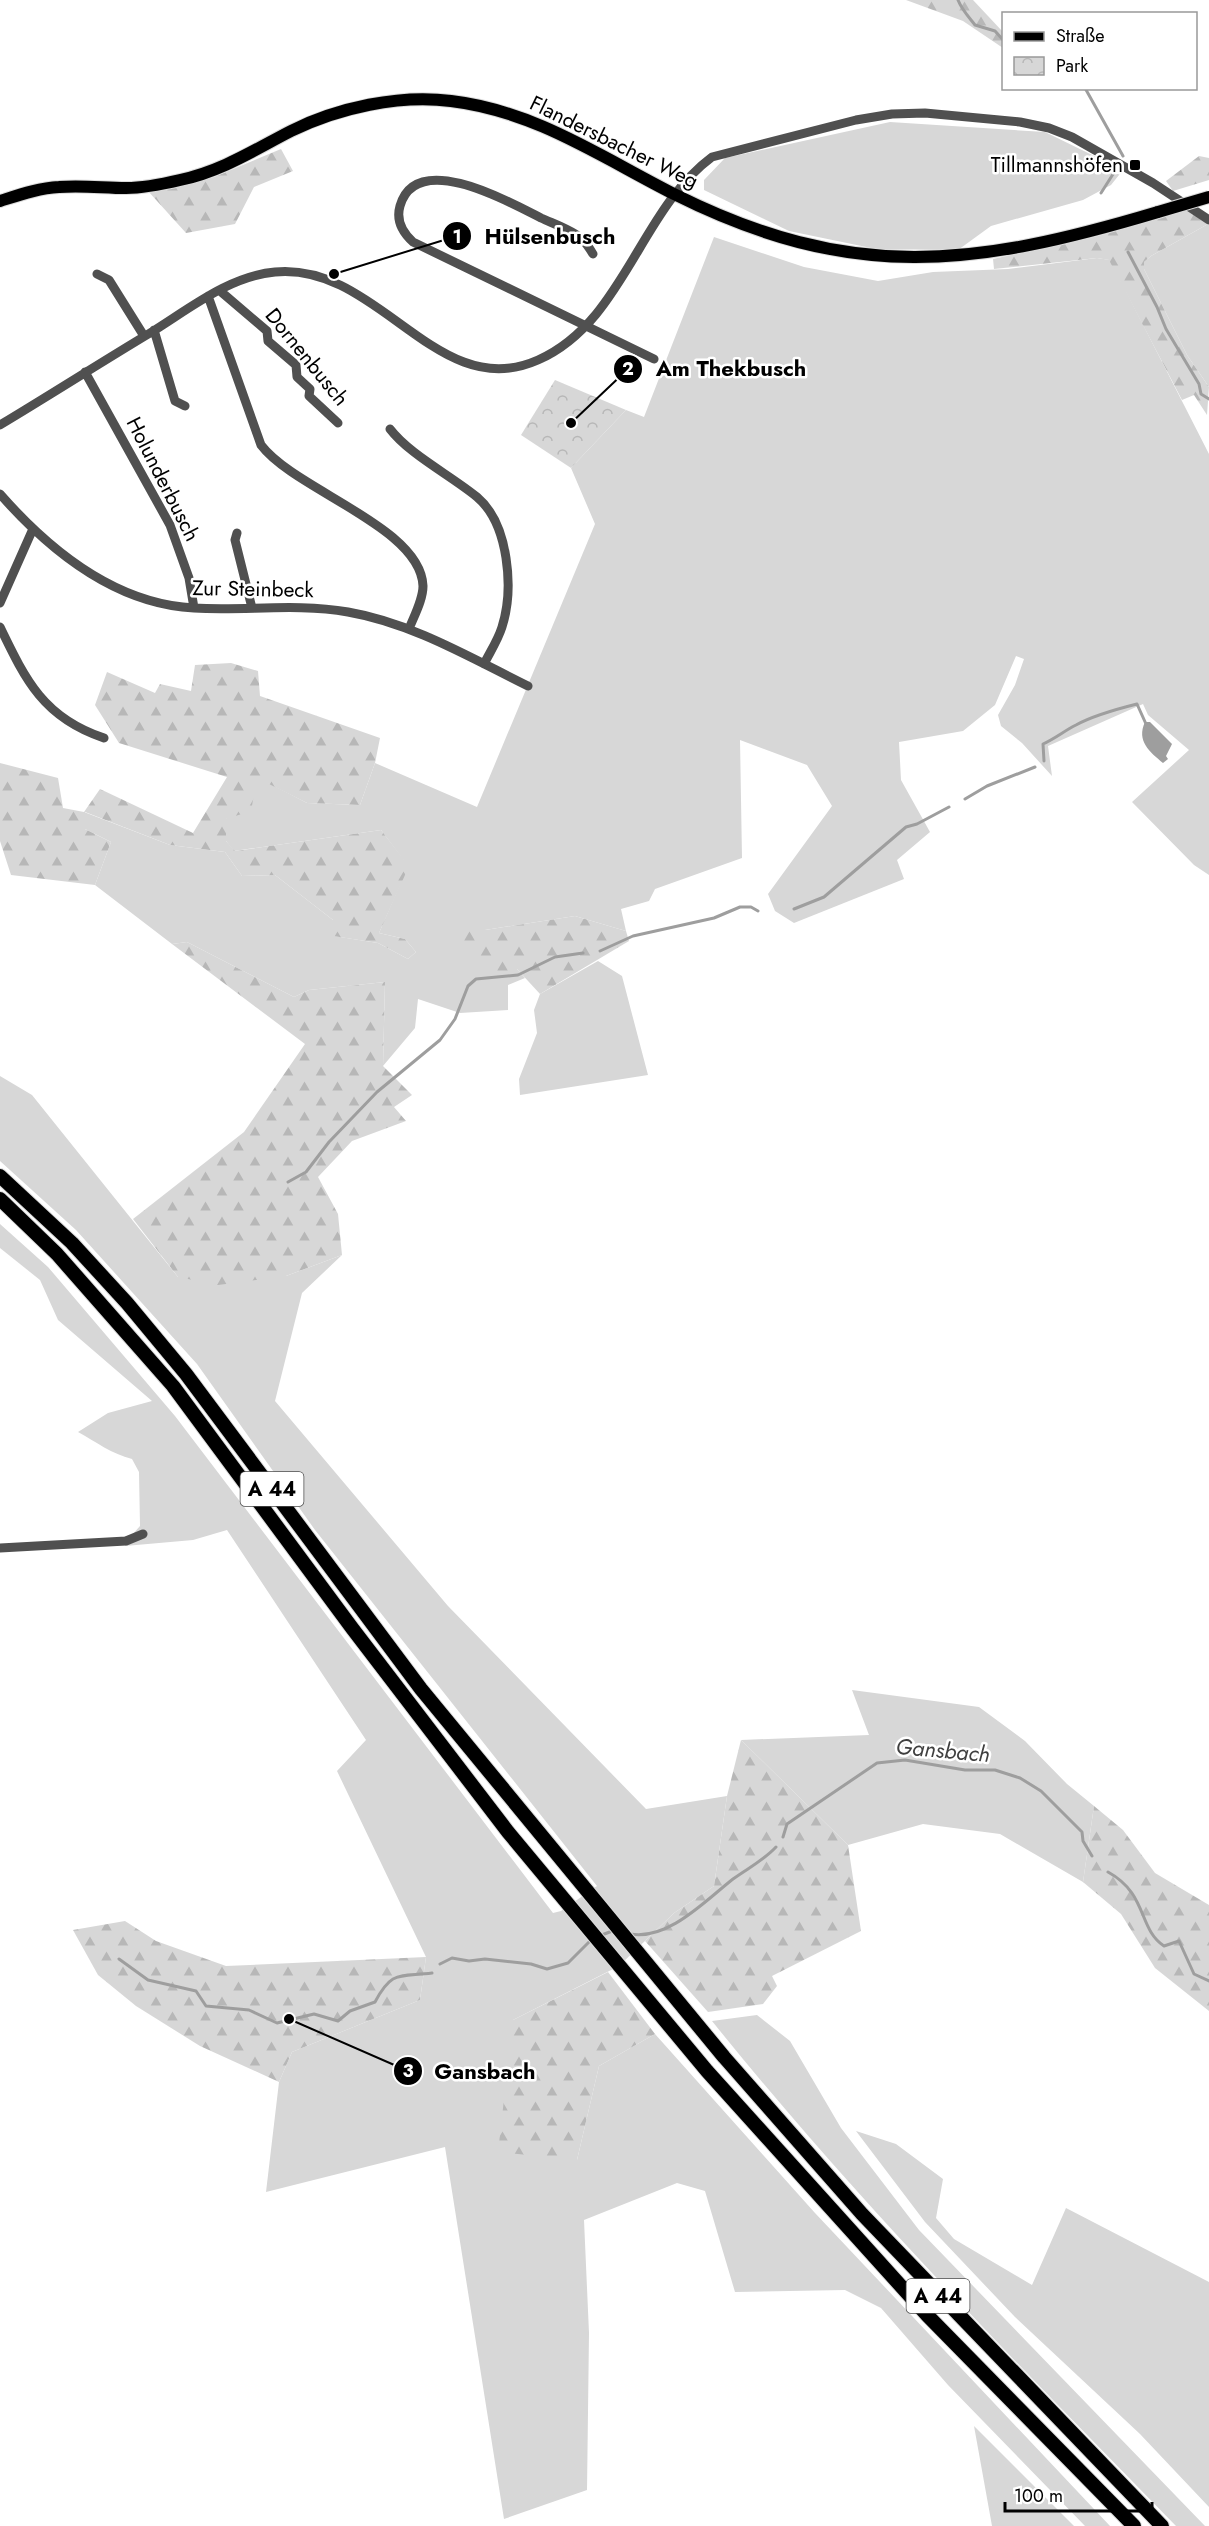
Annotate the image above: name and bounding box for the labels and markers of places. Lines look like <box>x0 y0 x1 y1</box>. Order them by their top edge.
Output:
place label: Tillmannshöfen <box>991 150 1123 180</box>
marker: Tillmannshöfen <box>1128 158 1142 172</box>
callout: Hülsenbusch <box>442 216 627 256</box>
callout: Am Thekbusch <box>613 349 818 389</box>
callout: Gansbach <box>393 2051 548 2091</box>

